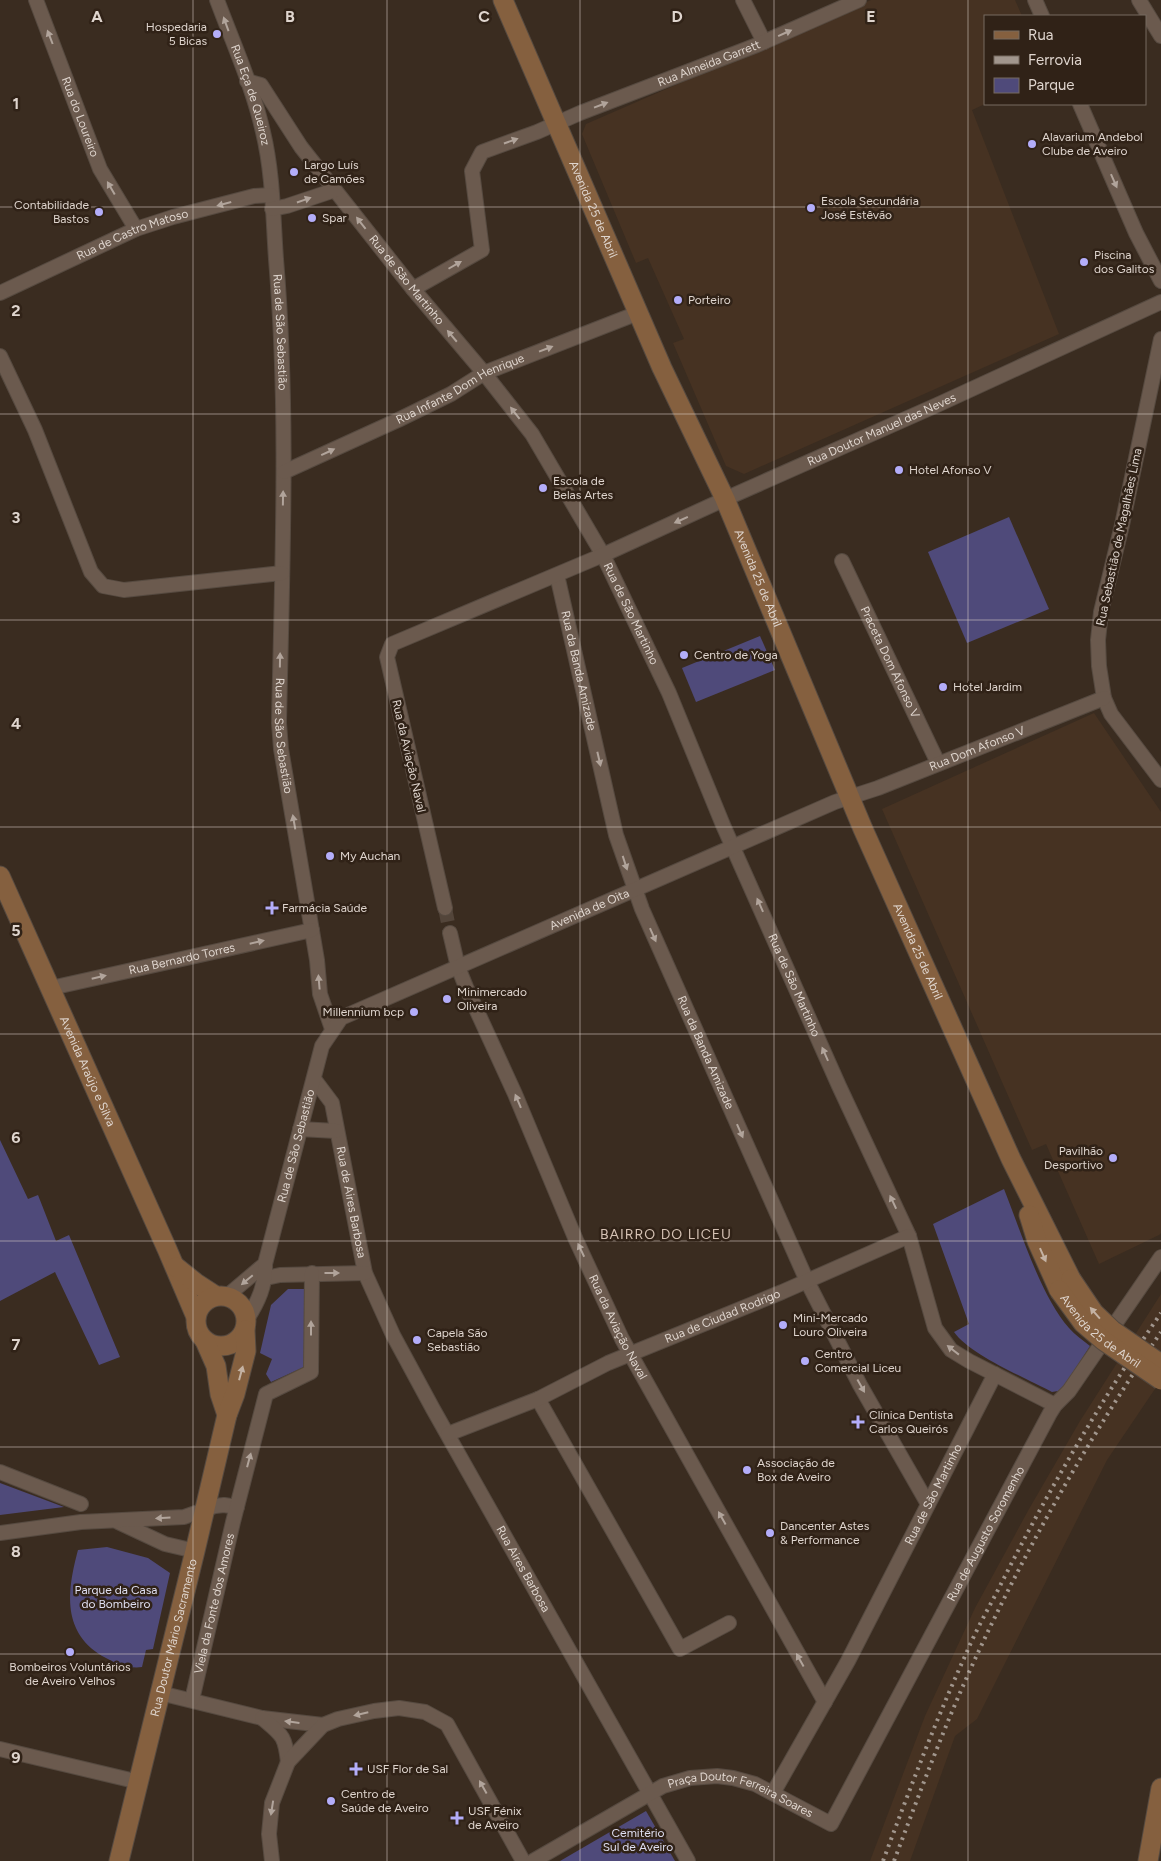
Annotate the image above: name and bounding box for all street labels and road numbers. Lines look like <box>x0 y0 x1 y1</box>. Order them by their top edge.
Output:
street label: Rua Almeida Garrett <box>656 37 763 90</box>
street label: Rua Eça de Queiroz <box>228 43 273 147</box>
street label: Rua do Loureiro <box>59 75 102 159</box>
street label: Avenida 25 de Abril <box>566 159 621 260</box>
street label: Rua de Castro Matoso <box>74 206 190 263</box>
street label: Rua de São Martinho <box>366 232 447 328</box>
street label: Rua de São Sebastião <box>270 273 290 390</box>
street label: Rua Infante Dom Henrique <box>394 351 527 427</box>
street label: Rua Doutor Manuel das Neves <box>805 390 958 469</box>
street label: Rua Sebastião de Magalhães Lima <box>1093 447 1145 627</box>
street label: Avenida 25 de Abril <box>732 527 785 629</box>
street label: Rua de São Martinho <box>601 560 661 667</box>
street label: Praceta Dom Afonso V <box>858 604 923 721</box>
street label: Rua da Banda Amizade <box>558 609 599 732</box>
street label: Rua de São Sebastião <box>272 678 295 795</box>
street label: Rua da Aviação Naval <box>389 698 429 814</box>
street label: Rua Dom Afonso V <box>927 723 1028 774</box>
street label: Avenida de Oita <box>547 886 631 933</box>
street label: Avenida 25 de Abril <box>890 901 946 1002</box>
street label: Rua de São Martinho <box>765 931 823 1039</box>
street label: Rua Bernardo Torres <box>127 940 237 978</box>
street label: Rua da Banda Amizade <box>674 994 737 1112</box>
street label: Avenida Araújo e Silva <box>57 1014 118 1129</box>
street label: Rua de São Sebastião <box>274 1088 317 1204</box>
street label: Rua de Aires Barbosa <box>334 1145 369 1259</box>
street label: Rua da Aviação Naval <box>586 1272 650 1382</box>
street label: Rua de Ciudad Rodrigo <box>663 1286 782 1346</box>
street label: Avenida 25 de Abril <box>1057 1291 1143 1371</box>
street label: Rua de São Martinho <box>902 1442 965 1547</box>
street label: Rua de Augusto Soromenho <box>944 1464 1027 1604</box>
street label: Rua Aires Barbosa <box>493 1523 553 1615</box>
street label: Viela da Fonte dos Amores <box>191 1531 237 1675</box>
street label: Rua Doutor Mário Sacramento <box>148 1557 200 1718</box>
street label: Praça Doutor Ferreira Soares <box>666 1769 816 1820</box>

